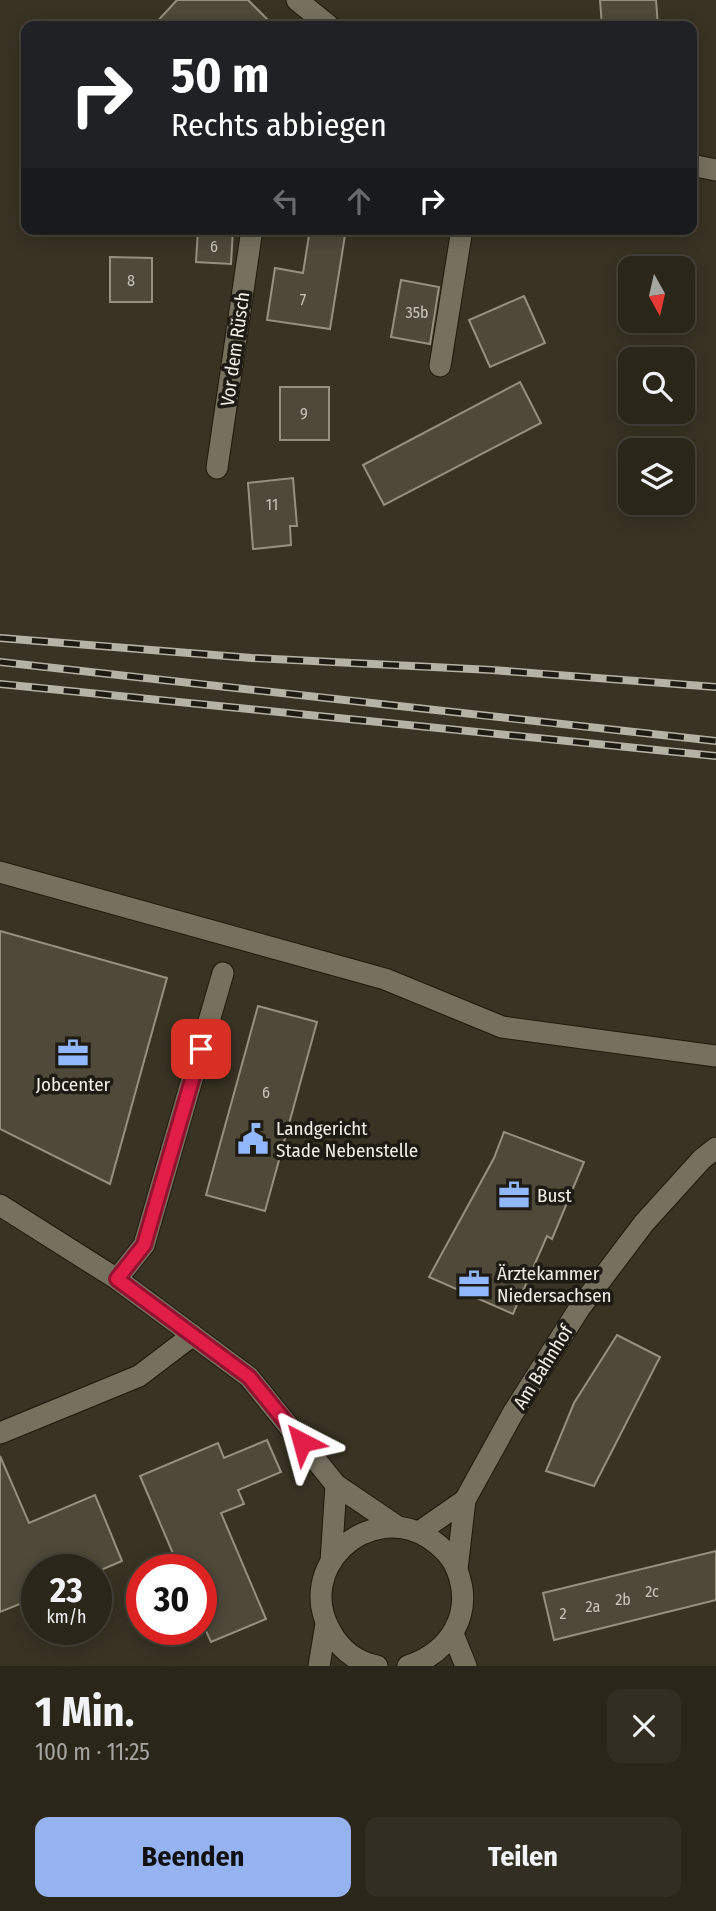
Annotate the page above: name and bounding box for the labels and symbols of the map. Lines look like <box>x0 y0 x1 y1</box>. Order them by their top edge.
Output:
house number: 6 <box>210 237 218 256</box>
north arrow <box>618 256 695 332</box>
house number: 8 <box>127 271 135 290</box>
street label: Vor dem Rüsch <box>216 290 254 408</box>
house number: 7 <box>300 290 307 309</box>
house number: 35b <box>405 303 429 322</box>
house number: 9 <box>300 404 308 423</box>
house number: 11 <box>266 495 278 514</box>
pin <box>171 1019 231 1079</box>
office icon: Jobcenter <box>56 1036 90 1070</box>
place label: Jobcenter <box>36 1073 111 1096</box>
house number: 6 <box>262 1083 270 1102</box>
place label: Landgericht Stade Nebenstelle <box>276 1117 418 1162</box>
public building icon: Landgericht Stade Nebenstelle <box>236 1122 270 1156</box>
office icon: Bust <box>497 1178 531 1212</box>
place label: Bust <box>537 1184 572 1207</box>
place label: Ärztekammer Niedersachsen <box>497 1262 612 1307</box>
office icon: Ärztekammer Niedersachsen <box>457 1267 491 1301</box>
street label: Am Bahnhof <box>508 1320 578 1413</box>
position arrow <box>265 1405 339 1479</box>
speed limit sign: 30 <box>126 1554 217 1645</box>
house number: 2c <box>645 1582 659 1601</box>
house number: 2b <box>615 1590 631 1609</box>
house number: 2a <box>586 1597 601 1616</box>
house number: 2 <box>559 1604 567 1623</box>

